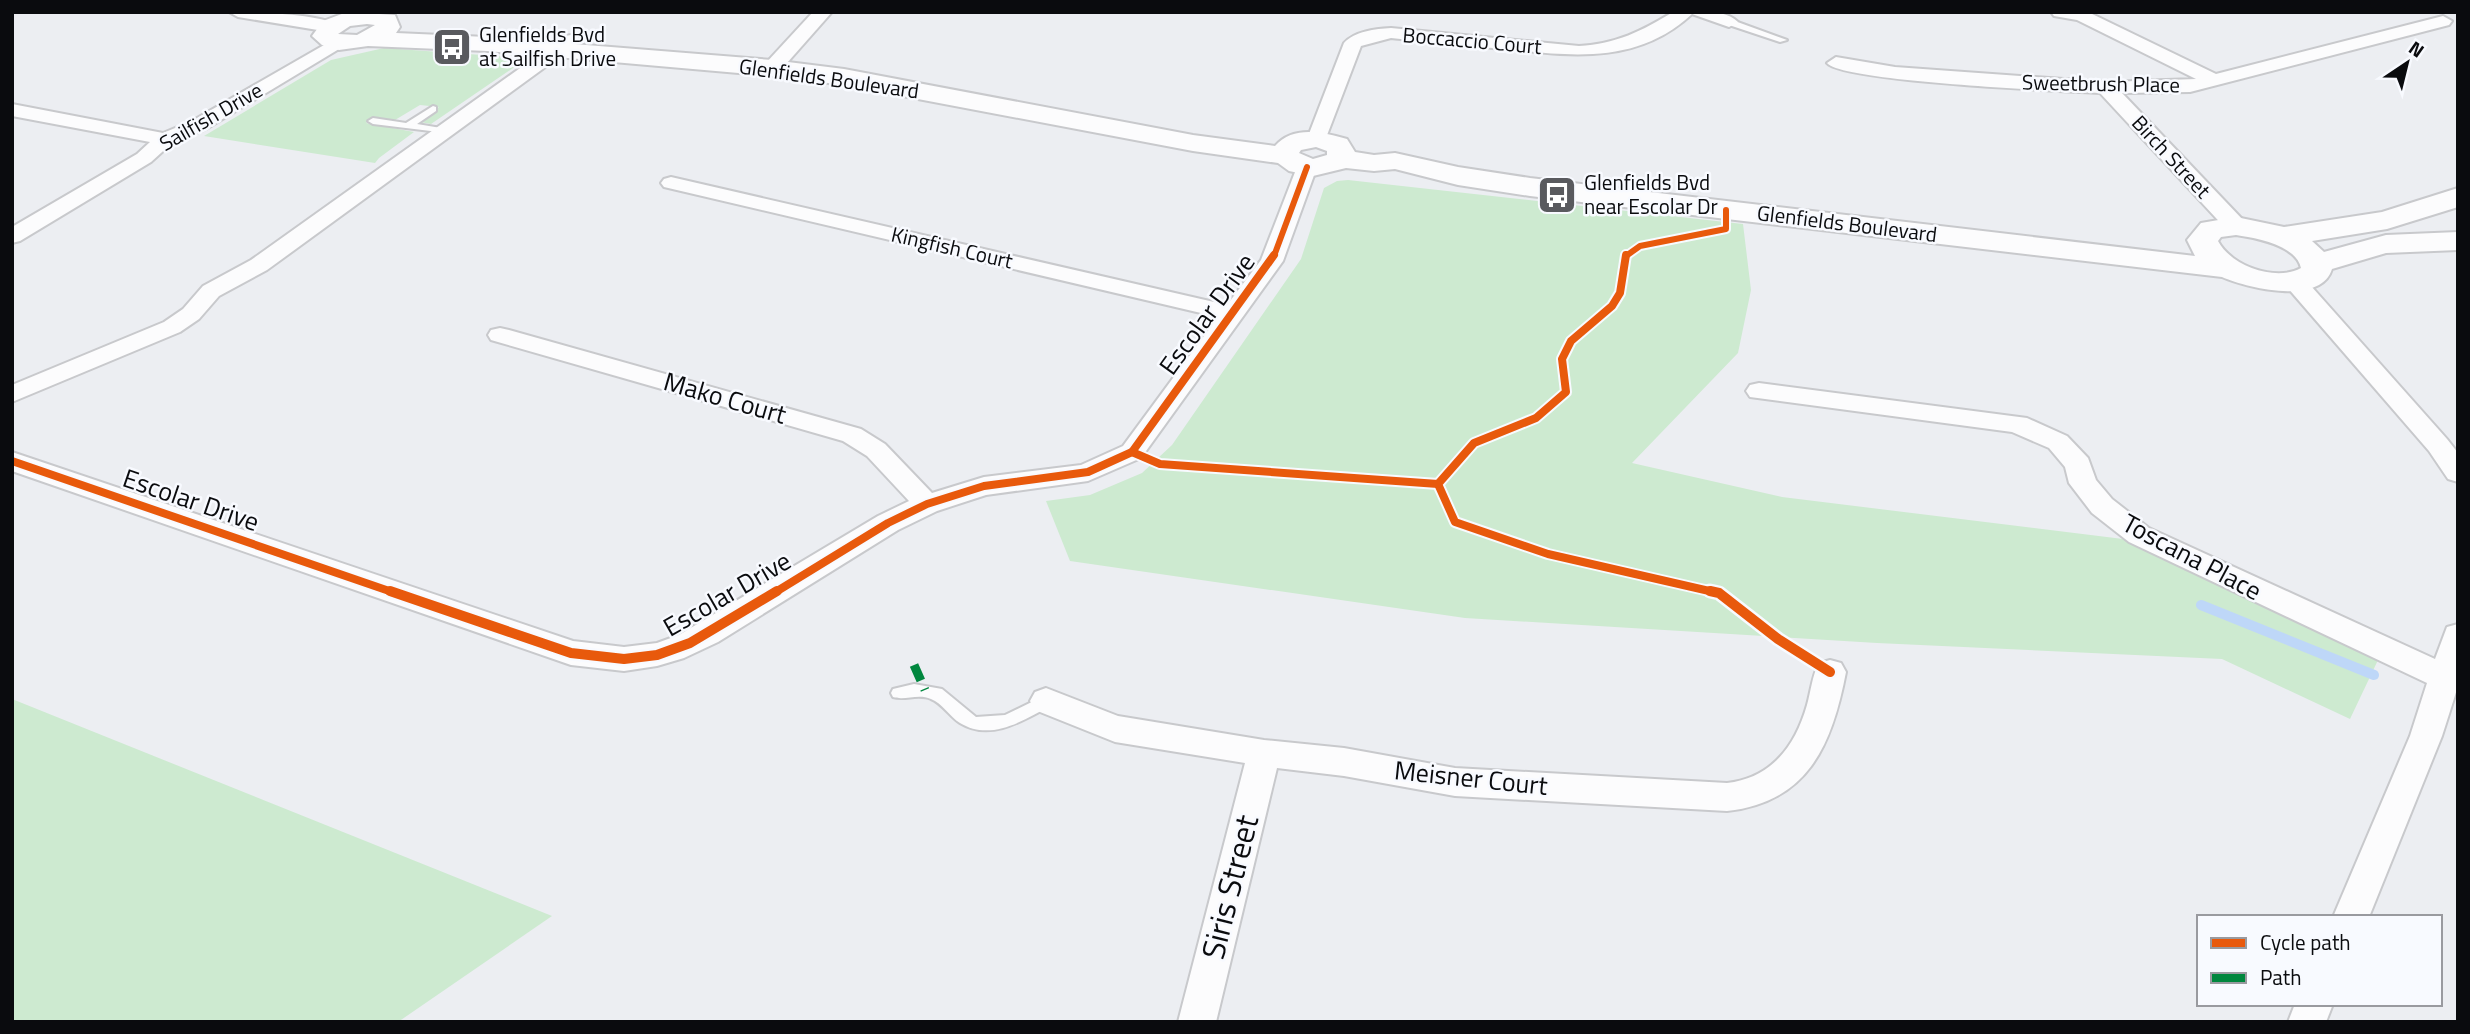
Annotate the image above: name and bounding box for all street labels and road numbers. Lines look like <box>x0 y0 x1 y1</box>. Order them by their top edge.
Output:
street label: Boccaccio Court <box>1401 18 1543 62</box>
street label: Glenfields Boulevard <box>737 50 921 106</box>
street label: Sweetbrush Place <box>2022 66 2180 100</box>
street label: Sailfish Drive <box>153 74 268 159</box>
street label: Birch Street <box>2125 107 2219 206</box>
street label: Glenfields Boulevard <box>1755 196 1939 250</box>
street label: Kingfish Court <box>888 217 1017 277</box>
street label: Escolar Drive <box>1149 245 1264 383</box>
street label: Mako Court <box>659 361 791 434</box>
street label: Escolar Drive <box>118 458 265 541</box>
street label: Toscana Place <box>2116 503 2269 610</box>
street label: Escolar Drive <box>656 541 798 646</box>
street label: Meisner Court <box>1392 750 1550 805</box>
street label: Siris Street <box>1188 810 1270 964</box>

